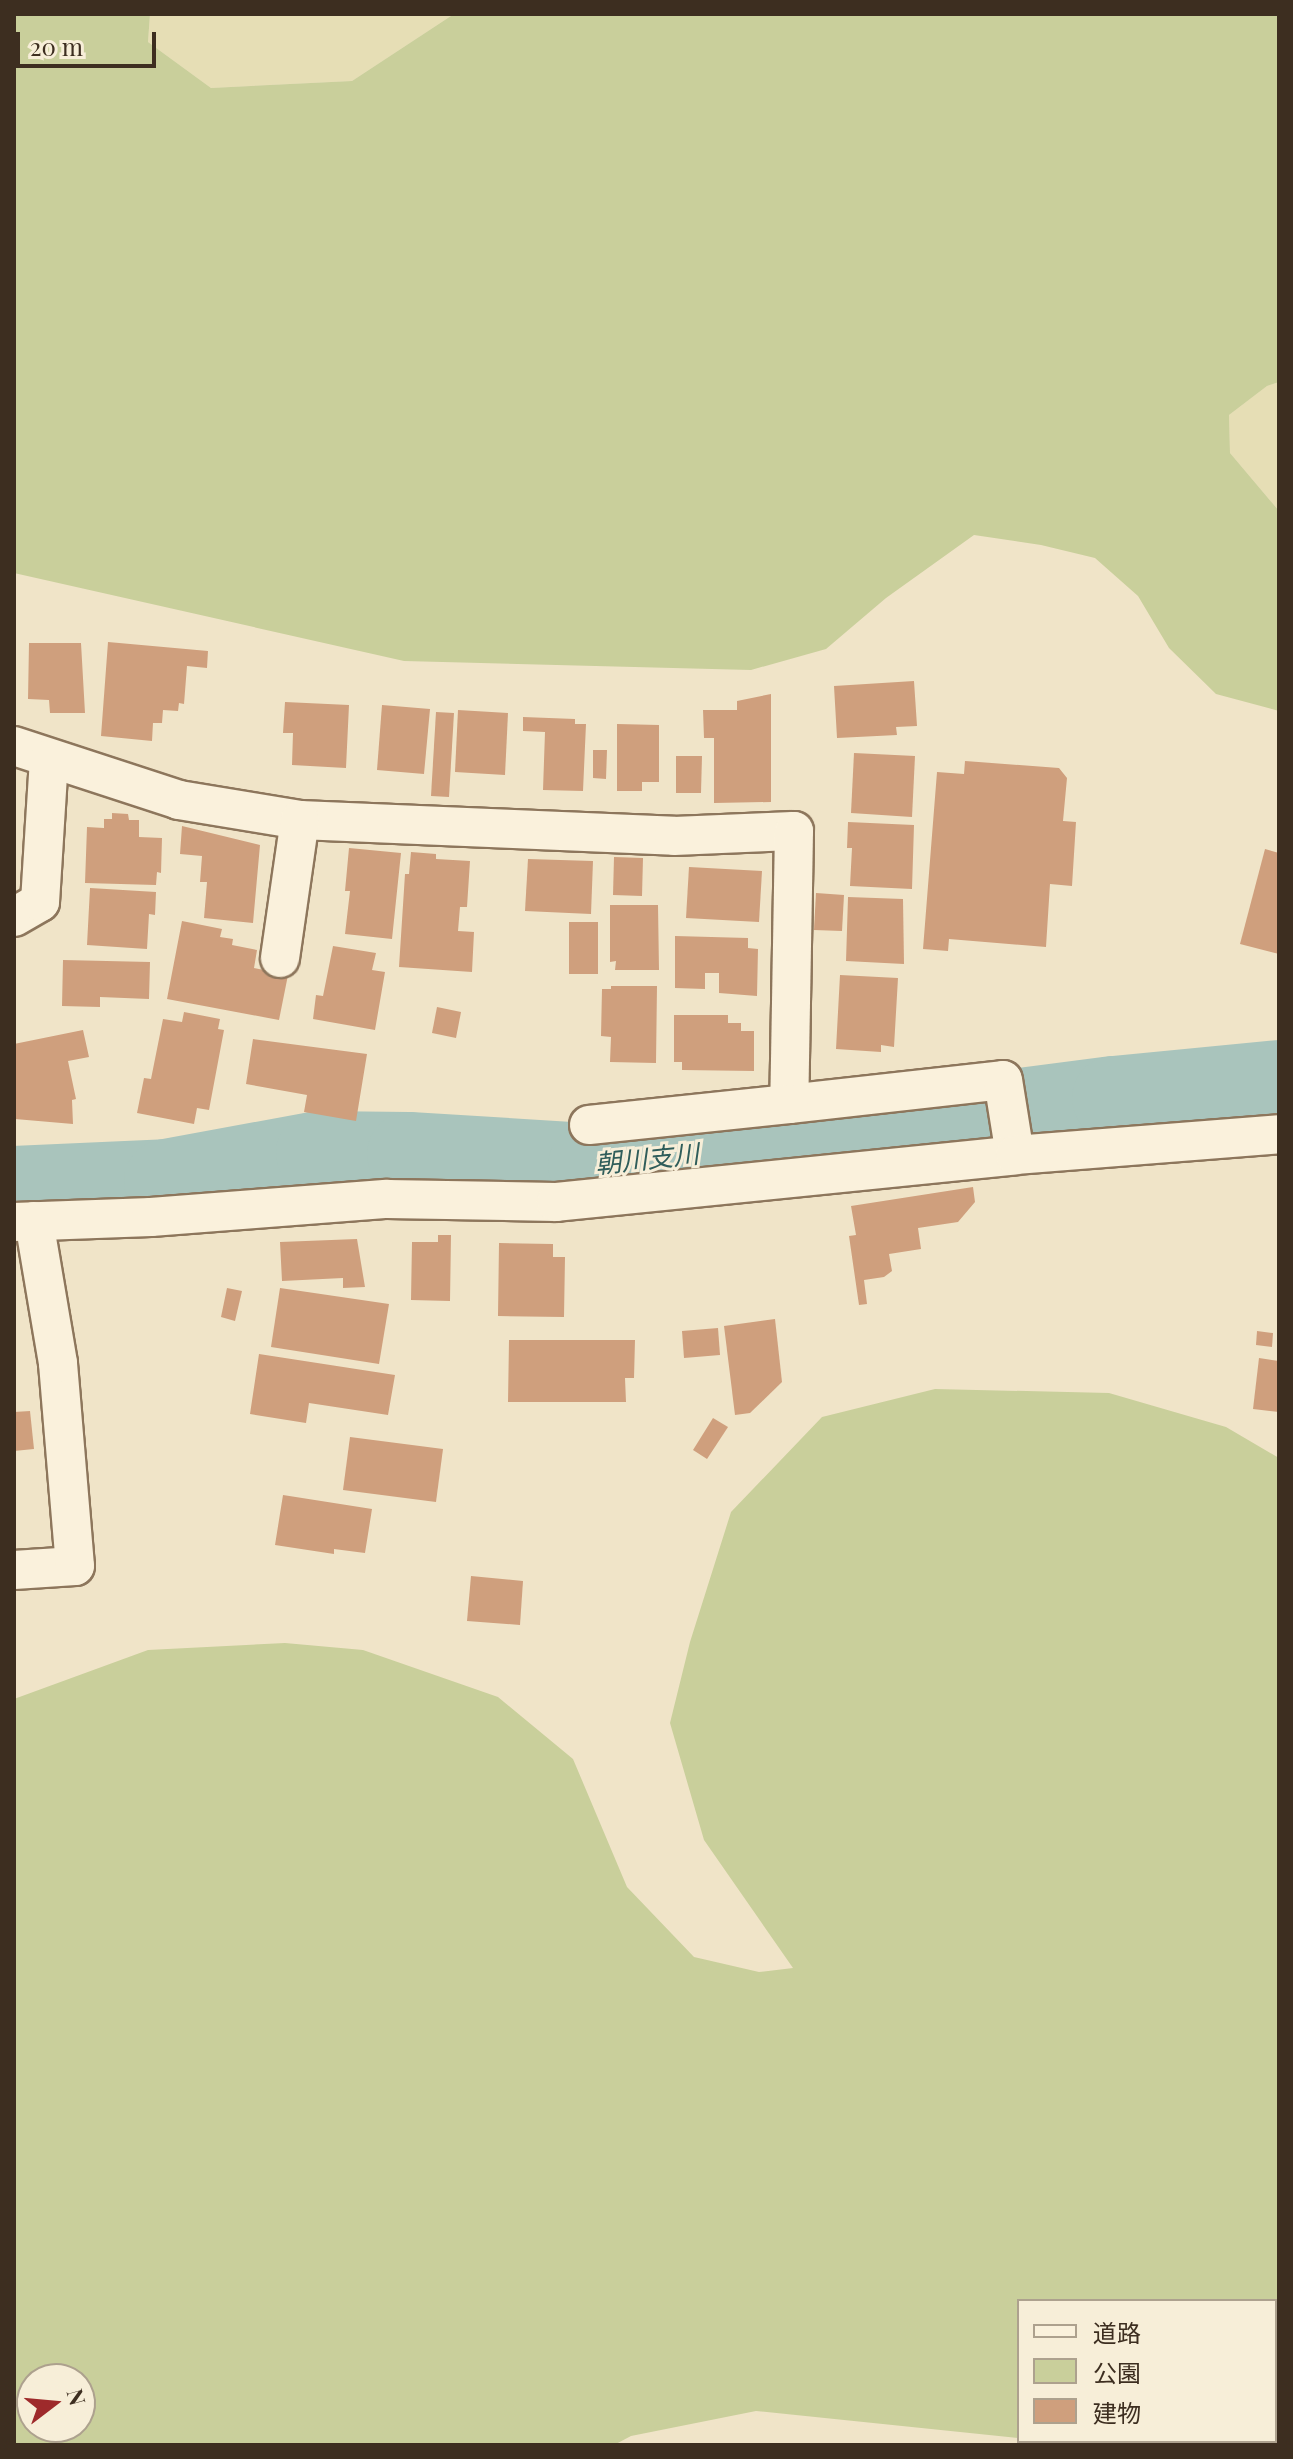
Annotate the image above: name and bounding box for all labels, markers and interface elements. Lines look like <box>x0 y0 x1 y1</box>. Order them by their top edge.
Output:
scale bar <box>20 16 160 66</box>
text: 20 m <box>30 30 83 62</box>
water label: 朝川支川 <box>594 1137 700 1179</box>
legend <box>1017 2299 1277 2443</box>
text: 道路 <box>1093 2316 1141 2348</box>
text: 公園 <box>1093 2356 1141 2388</box>
north arrow <box>16 2363 96 2443</box>
text: N <box>61 2385 94 2409</box>
text: 建物 <box>1093 2396 1141 2428</box>

